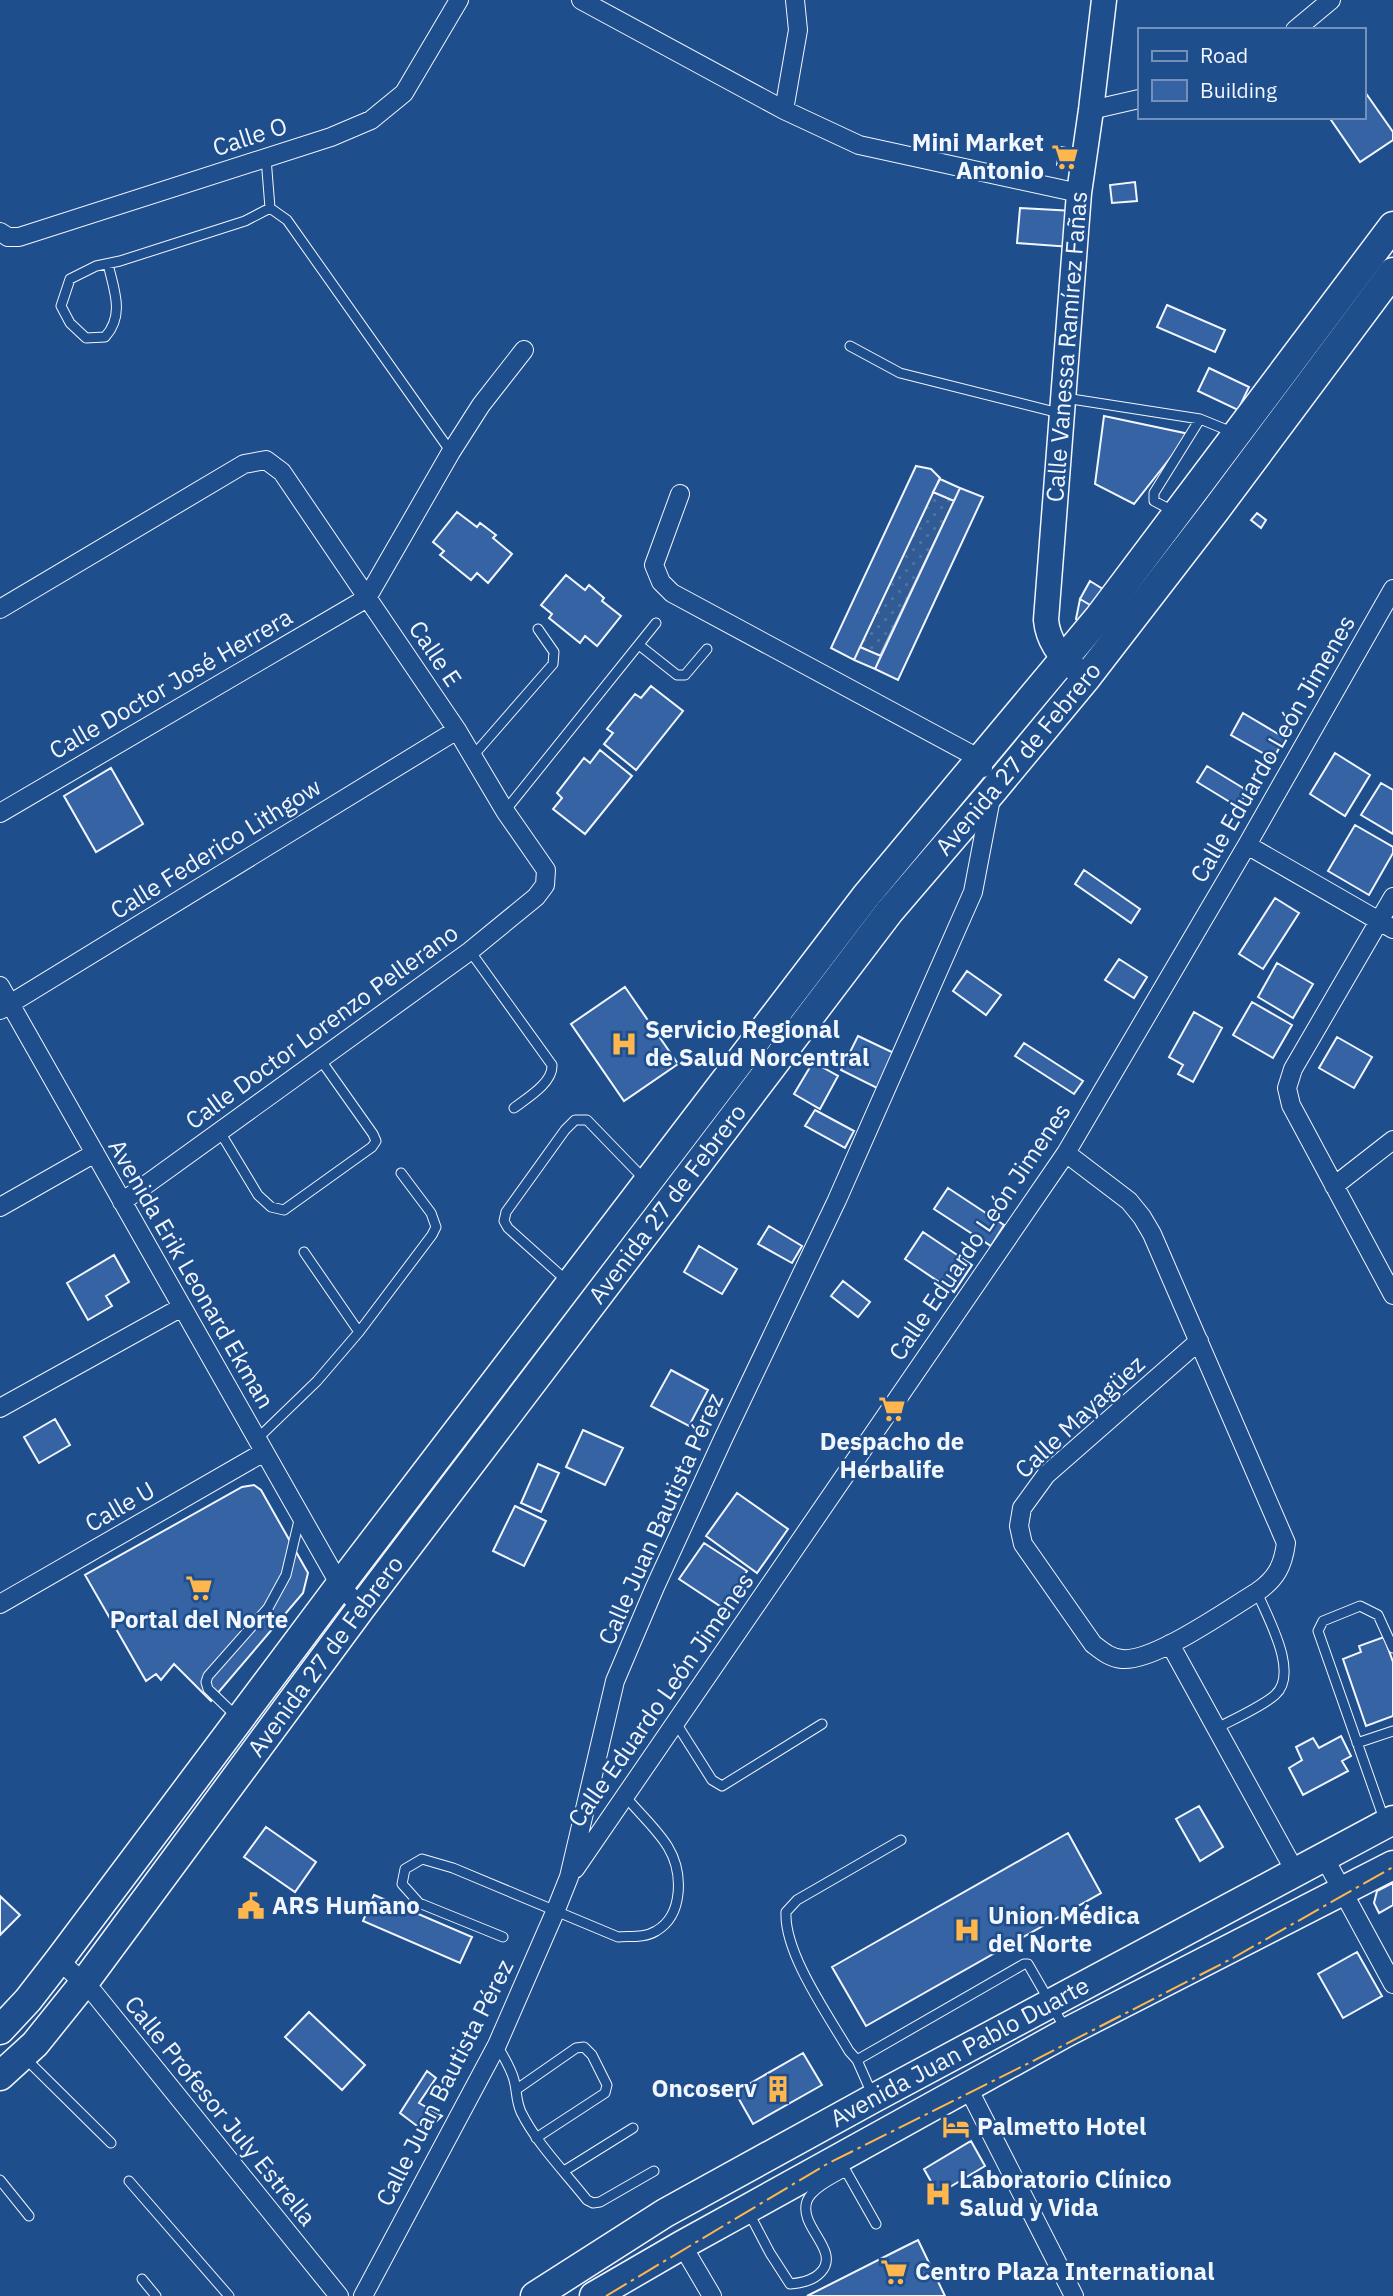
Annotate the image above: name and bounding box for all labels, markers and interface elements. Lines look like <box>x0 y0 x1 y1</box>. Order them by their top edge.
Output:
legend <box>1138 28 1365 119</box>
text: Road <box>1200 41 1248 69</box>
text: Building <box>1200 76 1277 104</box>
street label: Calle O <box>208 109 291 163</box>
place label: Mini Market Antonio <box>912 126 1044 186</box>
supermarket icon: Mini Market Antonio <box>1050 142 1080 172</box>
street label: Calle Vanessa Ramírez Fañas <box>1038 190 1094 503</box>
street label: Calle Doctor José Herrera <box>43 600 298 766</box>
street label: Calle Eduardo León Jimenes <box>1182 609 1362 888</box>
street label: Calle E <box>402 614 470 693</box>
street label: Avenida 27 de Febrero <box>927 655 1108 862</box>
street label: Calle Federico Lithgow <box>104 770 327 926</box>
street label: Calle Doctor Lorenzo Pellerano <box>179 916 464 1136</box>
place label: Servicio Regional de Salud Norcentral <box>645 1013 869 1073</box>
hospital icon: Servicio Regional de Salud Norcentral <box>609 1029 639 1059</box>
street label: Avenida 27 de Febrero <box>581 1097 753 1310</box>
street label: Calle Eduardo León Jimenes <box>881 1097 1077 1366</box>
street label: Avenida Erik Leonard Ekman <box>102 1133 282 1414</box>
street label: Calle Mayagüez <box>1008 1348 1151 1485</box>
street label: Calle Juan Bautista Pérez <box>590 1388 730 1650</box>
supermarket icon: Despacho de Herbalife <box>877 1394 907 1424</box>
place label: Despacho de Herbalife <box>820 1425 964 1485</box>
street label: Calle U <box>79 1473 160 1539</box>
street label: Avenida 27 de Febrero <box>240 1549 410 1763</box>
street label: Calle Eduardo León Jimenes <box>560 1566 760 1833</box>
supermarket icon: Portal del Norte <box>184 1573 214 1603</box>
place label: Portal del Norte <box>110 1603 288 1635</box>
place label: ARS Humano <box>272 1889 420 1921</box>
public building icon: ARS Humano <box>236 1891 266 1921</box>
place label: Union Médica del Norte <box>988 1899 1140 1959</box>
hospital icon: Union Médica del Norte <box>952 1915 982 1945</box>
street label: Calle Juan Bautista Pérez <box>368 1954 520 2211</box>
street label: Avenida Juan Pablo Duarte <box>824 1969 1094 2134</box>
street label: Calle Profesor July Estrella <box>118 1989 324 2232</box>
place label: Oncoserv <box>651 2072 757 2104</box>
building icon: Oncoserv <box>763 2074 793 2104</box>
place label: Palmetto Hotel <box>977 2110 1146 2142</box>
hotel icon: Palmetto Hotel <box>941 2112 971 2142</box>
place label: Laboratorio Clínico Salud y Vida <box>959 2163 1172 2223</box>
hospital icon: Laboratorio Clínico Salud y Vida <box>923 2179 953 2209</box>
place label: Centro Plaza International <box>915 2255 1214 2287</box>
supermarket icon: Centro Plaza International <box>879 2257 909 2287</box>

